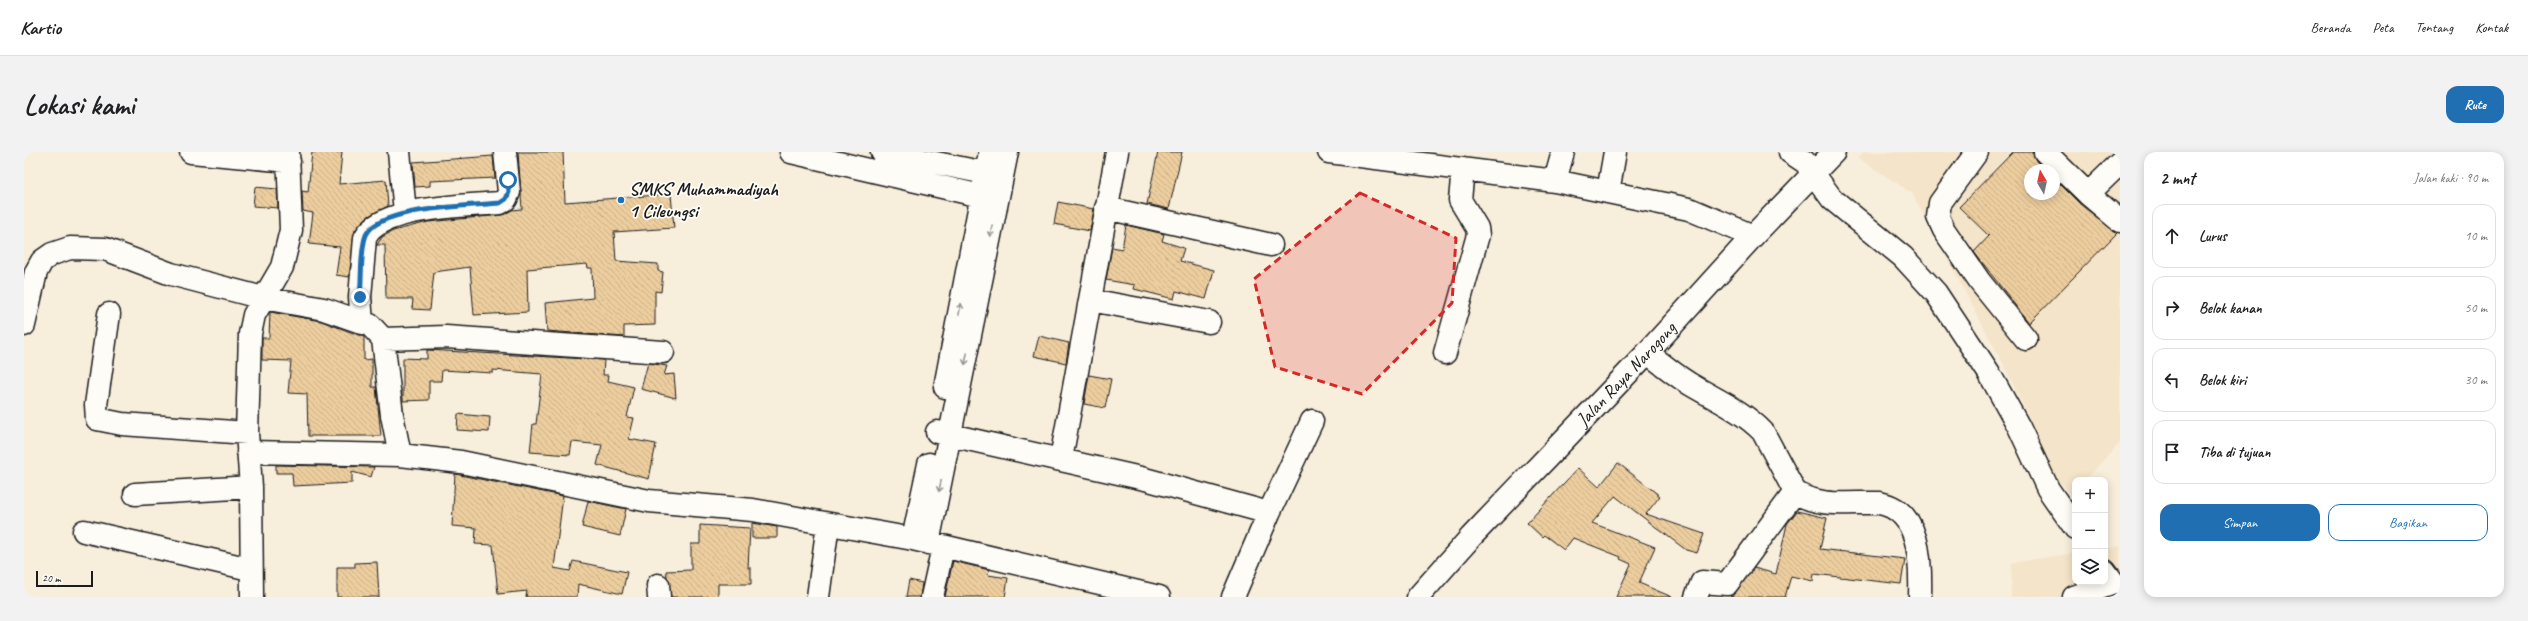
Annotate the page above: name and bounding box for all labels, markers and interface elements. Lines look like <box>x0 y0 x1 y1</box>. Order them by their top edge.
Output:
text: Kartio <box>20 16 61 40</box>
text: Beranda <box>2311 19 2351 36</box>
text: Peta <box>2373 19 2394 36</box>
text: Tentang <box>2416 19 2453 36</box>
text: Kontak <box>2475 19 2508 36</box>
button: Rute <box>2446 86 2504 123</box>
text: Lokasi kami <box>24 87 134 122</box>
north arrow <box>2024 164 2060 200</box>
text: 2 mnt <box>2160 168 2195 189</box>
text: Jalan kaki · 90 m <box>2414 170 2488 186</box>
route start <box>499 171 517 189</box>
place label: SMKS Muhammadiyah 1 Cileungsi <box>629 177 779 223</box>
marker: SMKS Muhammadiyah 1 Cileungsi <box>616 195 626 205</box>
one-way arrow <box>986 224 994 237</box>
icon: ahead <box>2161 225 2183 247</box>
text: Lurus <box>2199 227 2227 246</box>
text: 10 m <box>2465 228 2487 244</box>
route end <box>351 288 369 306</box>
icon: right <box>2161 297 2183 319</box>
text: Belok kanan <box>2199 299 2262 318</box>
text: 50 m <box>2465 300 2487 316</box>
one-way arrow <box>956 302 964 315</box>
street label: Jalan Raya Narogong <box>1570 316 1682 432</box>
one-way arrow <box>962 352 970 365</box>
icon: left <box>2161 369 2183 391</box>
text: Belok kiri <box>2199 371 2246 390</box>
text: 30 m <box>2465 372 2487 388</box>
icon: arrive <box>2161 441 2183 463</box>
text: Tiba di tujuan <box>2199 443 2270 462</box>
map controls <box>2072 477 2108 585</box>
button: + <box>2072 477 2108 513</box>
one-way arrow <box>936 479 944 492</box>
button: Simpan <box>2160 504 2320 541</box>
button: Bagikan <box>2328 504 2488 541</box>
button: − <box>2072 513 2108 549</box>
button: layers <box>2072 549 2108 585</box>
scale bar <box>36 569 93 588</box>
text: 20 m <box>42 571 61 585</box>

